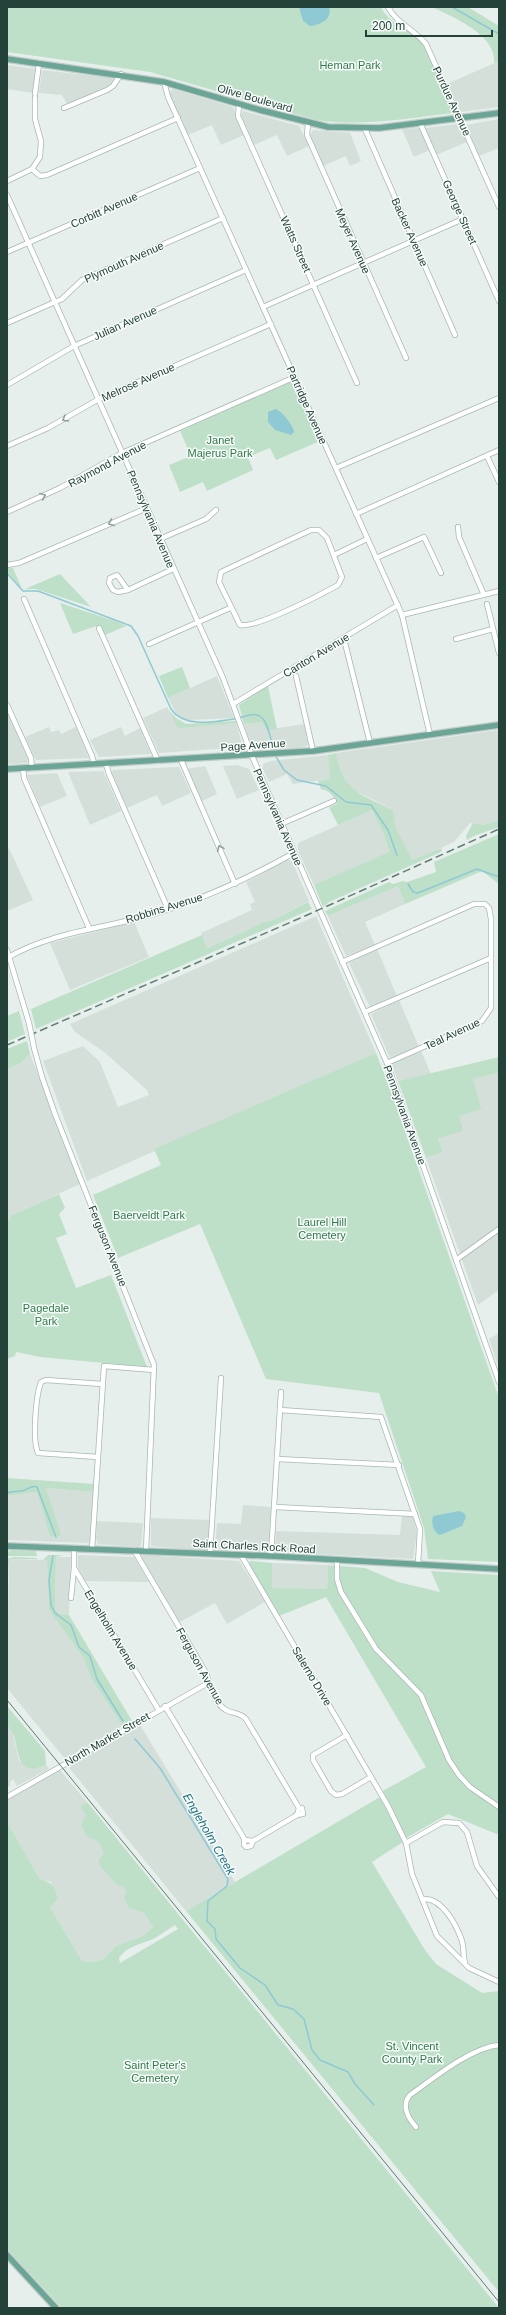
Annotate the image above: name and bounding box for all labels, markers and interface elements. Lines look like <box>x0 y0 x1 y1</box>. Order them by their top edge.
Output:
scale bar <box>366 12 492 38</box>
text: 200 m <box>372 19 405 33</box>
park label: Heman Park <box>319 59 381 71</box>
street label: Purdue Avenue <box>431 64 473 138</box>
street label: Olive Boulevard <box>216 82 294 114</box>
street label: George Street <box>440 178 480 246</box>
street label: Corbitt Avenue <box>69 190 139 230</box>
street label: Backer Avenue <box>390 196 430 268</box>
street label: Meyer Avenue <box>333 207 373 275</box>
street label: Watts Street <box>278 214 314 274</box>
street label: Plymouth Avenue <box>83 239 165 285</box>
street label: Julian Avenue <box>91 304 159 342</box>
street label: Melrose Avenue <box>100 361 176 403</box>
street label: Partridge Avenue <box>284 364 330 446</box>
one-way arrow <box>62 414 69 421</box>
park label: Janet Majerus Park <box>188 434 253 459</box>
street label: Raymond Avenue <box>66 438 148 490</box>
street label: Pennsylvania Avenue <box>125 468 177 570</box>
one-way arrow <box>38 493 46 501</box>
one-way arrow <box>108 518 115 526</box>
street label: Canton Avenue <box>281 631 351 679</box>
street label: Page Avenue <box>220 737 286 753</box>
street label: Pennsylvania Avenue <box>251 767 305 867</box>
one-way arrow <box>216 845 224 852</box>
street label: Robbins Avenue <box>124 891 204 925</box>
street label: Teal Avenue <box>422 1016 482 1052</box>
street label: Pennsylvania Avenue <box>381 1064 429 1166</box>
street label: Ferguson Avenue <box>86 1204 130 1288</box>
park label: Baerveldt Park <box>113 1209 186 1221</box>
park label: Laurel Hill Cemetery <box>298 1216 346 1241</box>
park label: Pagedale Park <box>23 1302 69 1327</box>
street label: Saint Charles Rock Road <box>192 1537 316 1555</box>
street label: Engelholm Avenue <box>82 1588 140 1672</box>
street label: Ferguson Avenue <box>174 1625 226 1707</box>
street label: Salerno Drive <box>290 1644 334 1708</box>
street label: North Market Street <box>62 1710 152 1768</box>
water label: Engleholm Creek <box>180 1791 239 1878</box>
park label: St. Vincent County Park <box>382 2040 443 2065</box>
park label: Saint Peter's Cemetery <box>124 2059 187 2084</box>

